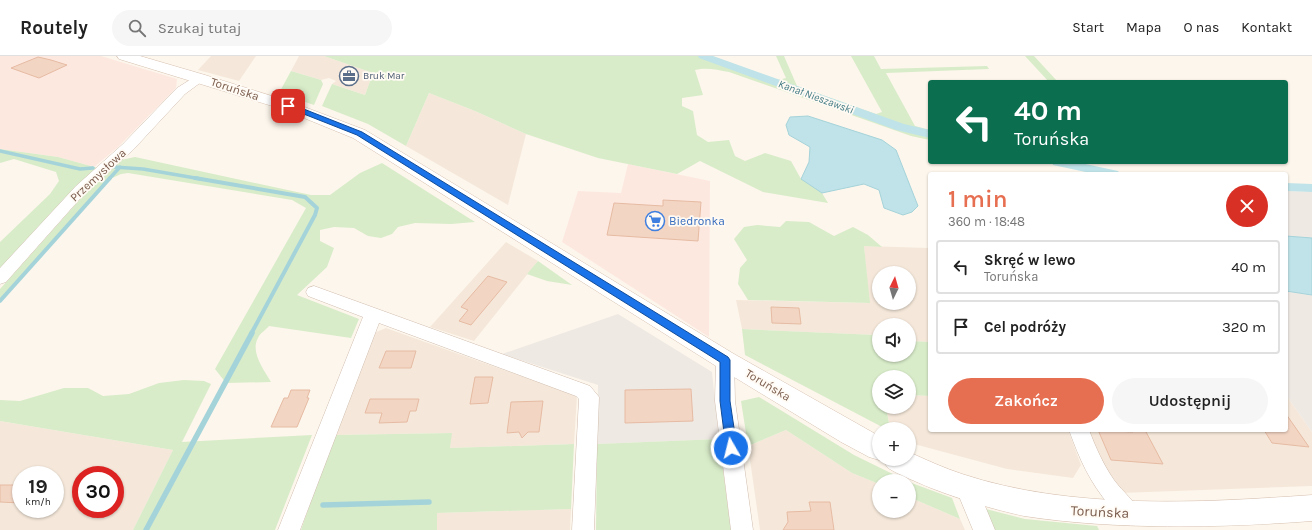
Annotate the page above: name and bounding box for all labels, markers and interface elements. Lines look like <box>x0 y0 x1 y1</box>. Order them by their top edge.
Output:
search box <box>112 10 392 46</box>
text: Routely <box>20 17 88 39</box>
icon: search <box>126 17 148 39</box>
text: Szukaj tutaj <box>158 19 241 37</box>
text: Start <box>1072 19 1104 36</box>
text: Mapa <box>1126 19 1161 36</box>
text: O nas <box>1183 19 1219 36</box>
text: Kontakt <box>1241 19 1292 36</box>
office icon: Bruk Mar <box>338 65 360 87</box>
place label: Bruk Mar <box>363 70 405 82</box>
street label: Toruńska <box>209 75 261 103</box>
water label: Kanał Nieszawski <box>776 77 856 117</box>
pin <box>271 89 305 123</box>
text: 40 m <box>1014 94 1082 127</box>
icon: arrive <box>277 95 299 117</box>
icon: left <box>948 96 1000 148</box>
text: Toruńska <box>1014 128 1089 150</box>
street label: Przemysłowa <box>67 146 129 204</box>
text: 1 min <box>948 185 1008 213</box>
button: close <box>1226 185 1268 227</box>
supermarket icon: Biedronka <box>644 210 666 232</box>
place label: Biedronka <box>669 214 725 228</box>
text: 360 m · 18:48 <box>948 214 1025 229</box>
text: Skręć w lewo <box>984 251 1076 269</box>
icon: left <box>950 256 972 278</box>
text: 40 m <box>1231 258 1266 276</box>
north arrow <box>872 266 916 310</box>
map controls <box>872 266 916 518</box>
text: Toruńska <box>984 269 1038 284</box>
icon: arrive <box>950 316 972 338</box>
button: sound <box>872 318 916 362</box>
text: Cel podróży <box>984 318 1066 336</box>
text: 320 m <box>1222 318 1266 336</box>
street label: Toruńska <box>743 366 793 404</box>
button: layers <box>872 370 916 414</box>
button: Zakończ <box>948 378 1104 424</box>
button: Udostępnij <box>1112 378 1268 424</box>
button: + <box>872 422 916 466</box>
position arrow <box>710 427 752 469</box>
speed limit sign: 30 <box>72 466 124 518</box>
button: − <box>872 474 916 518</box>
text: 19 <box>28 475 48 498</box>
text: km/h <box>25 496 51 508</box>
street label: Toruńska <box>1070 502 1130 522</box>

